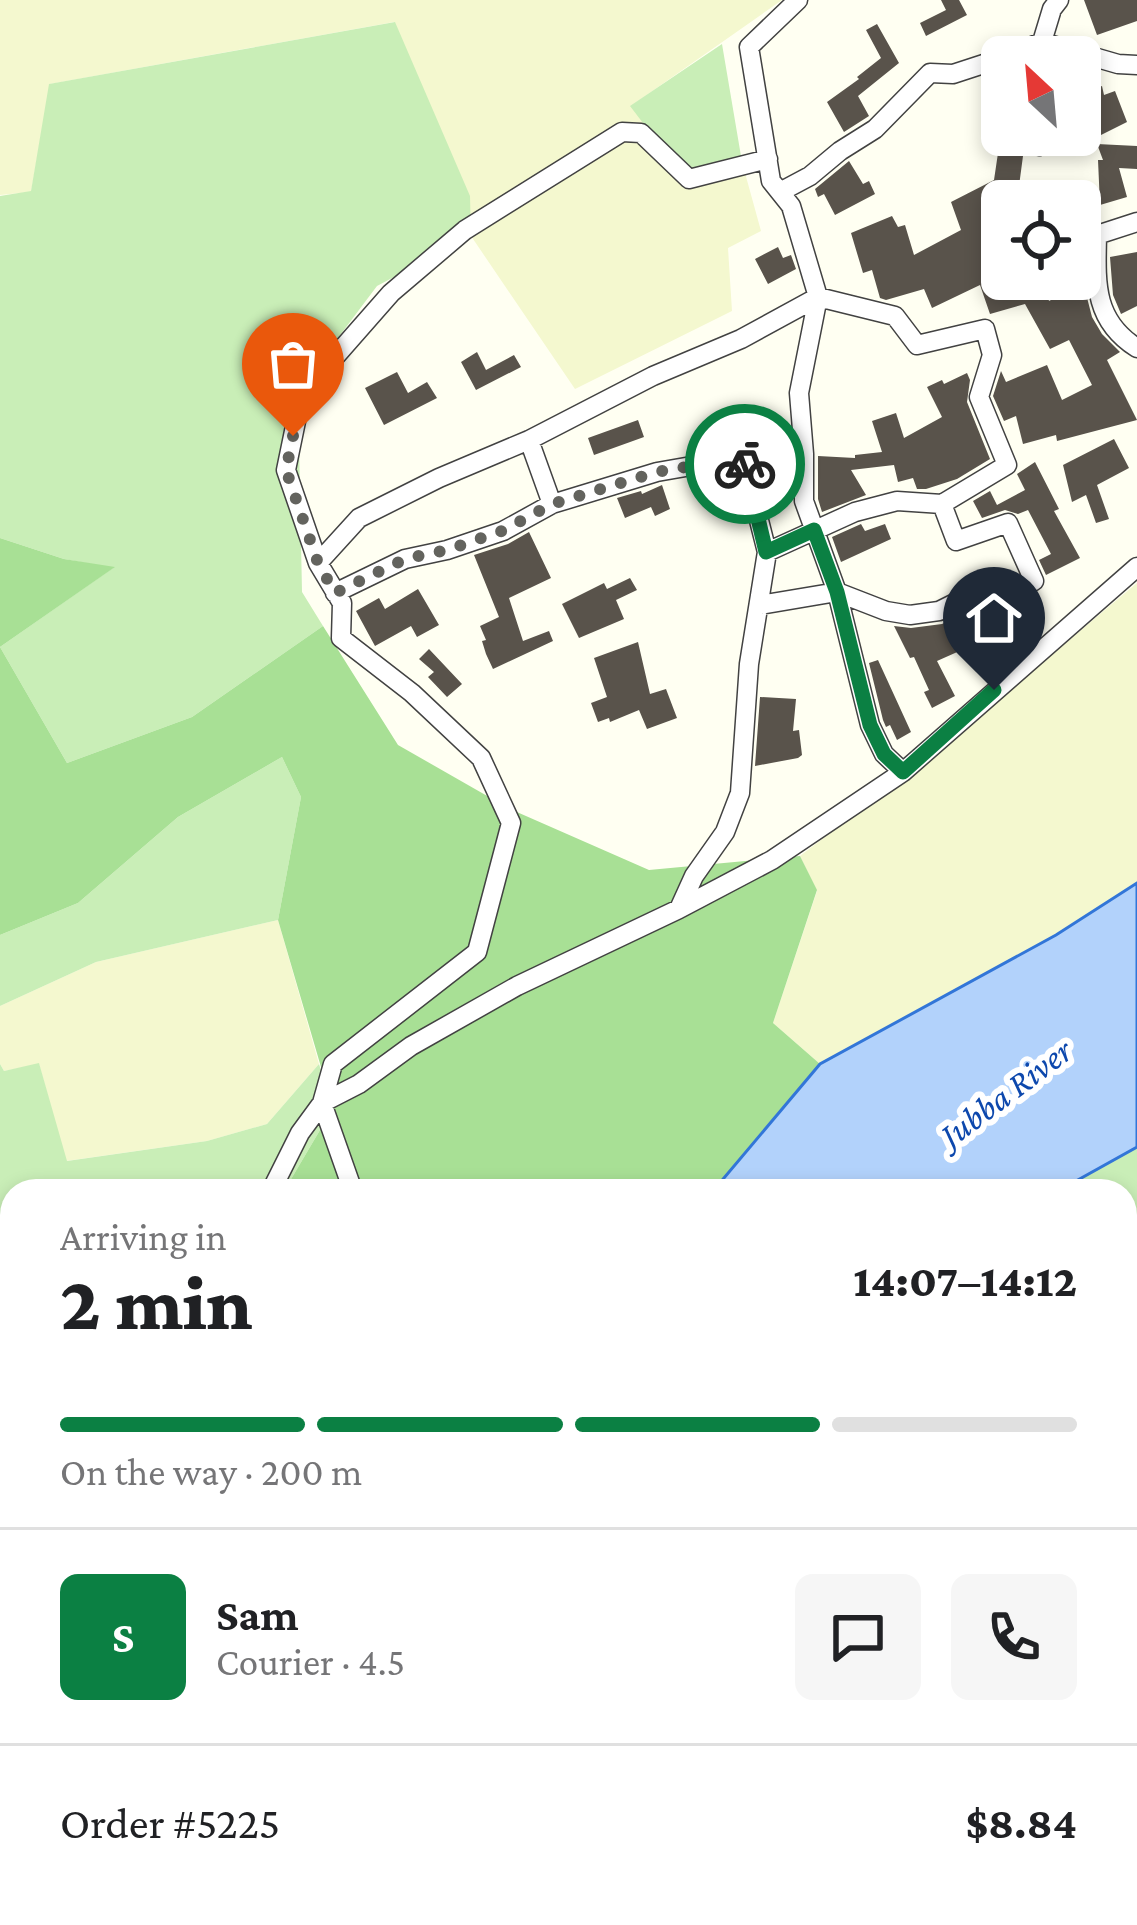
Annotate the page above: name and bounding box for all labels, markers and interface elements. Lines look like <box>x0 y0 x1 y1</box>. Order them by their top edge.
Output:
north arrow <box>981 36 1101 156</box>
map controls <box>981 36 1101 300</box>
button: locate <box>981 180 1101 300</box>
pin <box>242 313 344 436</box>
icon: bag <box>260 331 326 397</box>
courier <box>685 404 805 524</box>
icon: bike <box>712 431 778 497</box>
pin <box>943 567 1045 690</box>
icon: home <box>961 585 1027 651</box>
water label: Jubba River <box>927 1029 1081 1159</box>
text: Arriving in <box>60 1215 227 1258</box>
text: 14:07–14:12 <box>853 1256 1077 1306</box>
text: 2 min <box>60 1259 253 1346</box>
text: On the way · 200 m <box>60 1450 362 1493</box>
button: chat <box>795 1574 921 1700</box>
button: phone <box>951 1574 1077 1700</box>
text: Sam <box>216 1590 299 1640</box>
text: S <box>112 1612 134 1662</box>
text: Courier · 4.5 <box>216 1640 405 1683</box>
text: Order #5225 <box>60 1798 280 1848</box>
text: $8.84 <box>966 1798 1077 1848</box>

